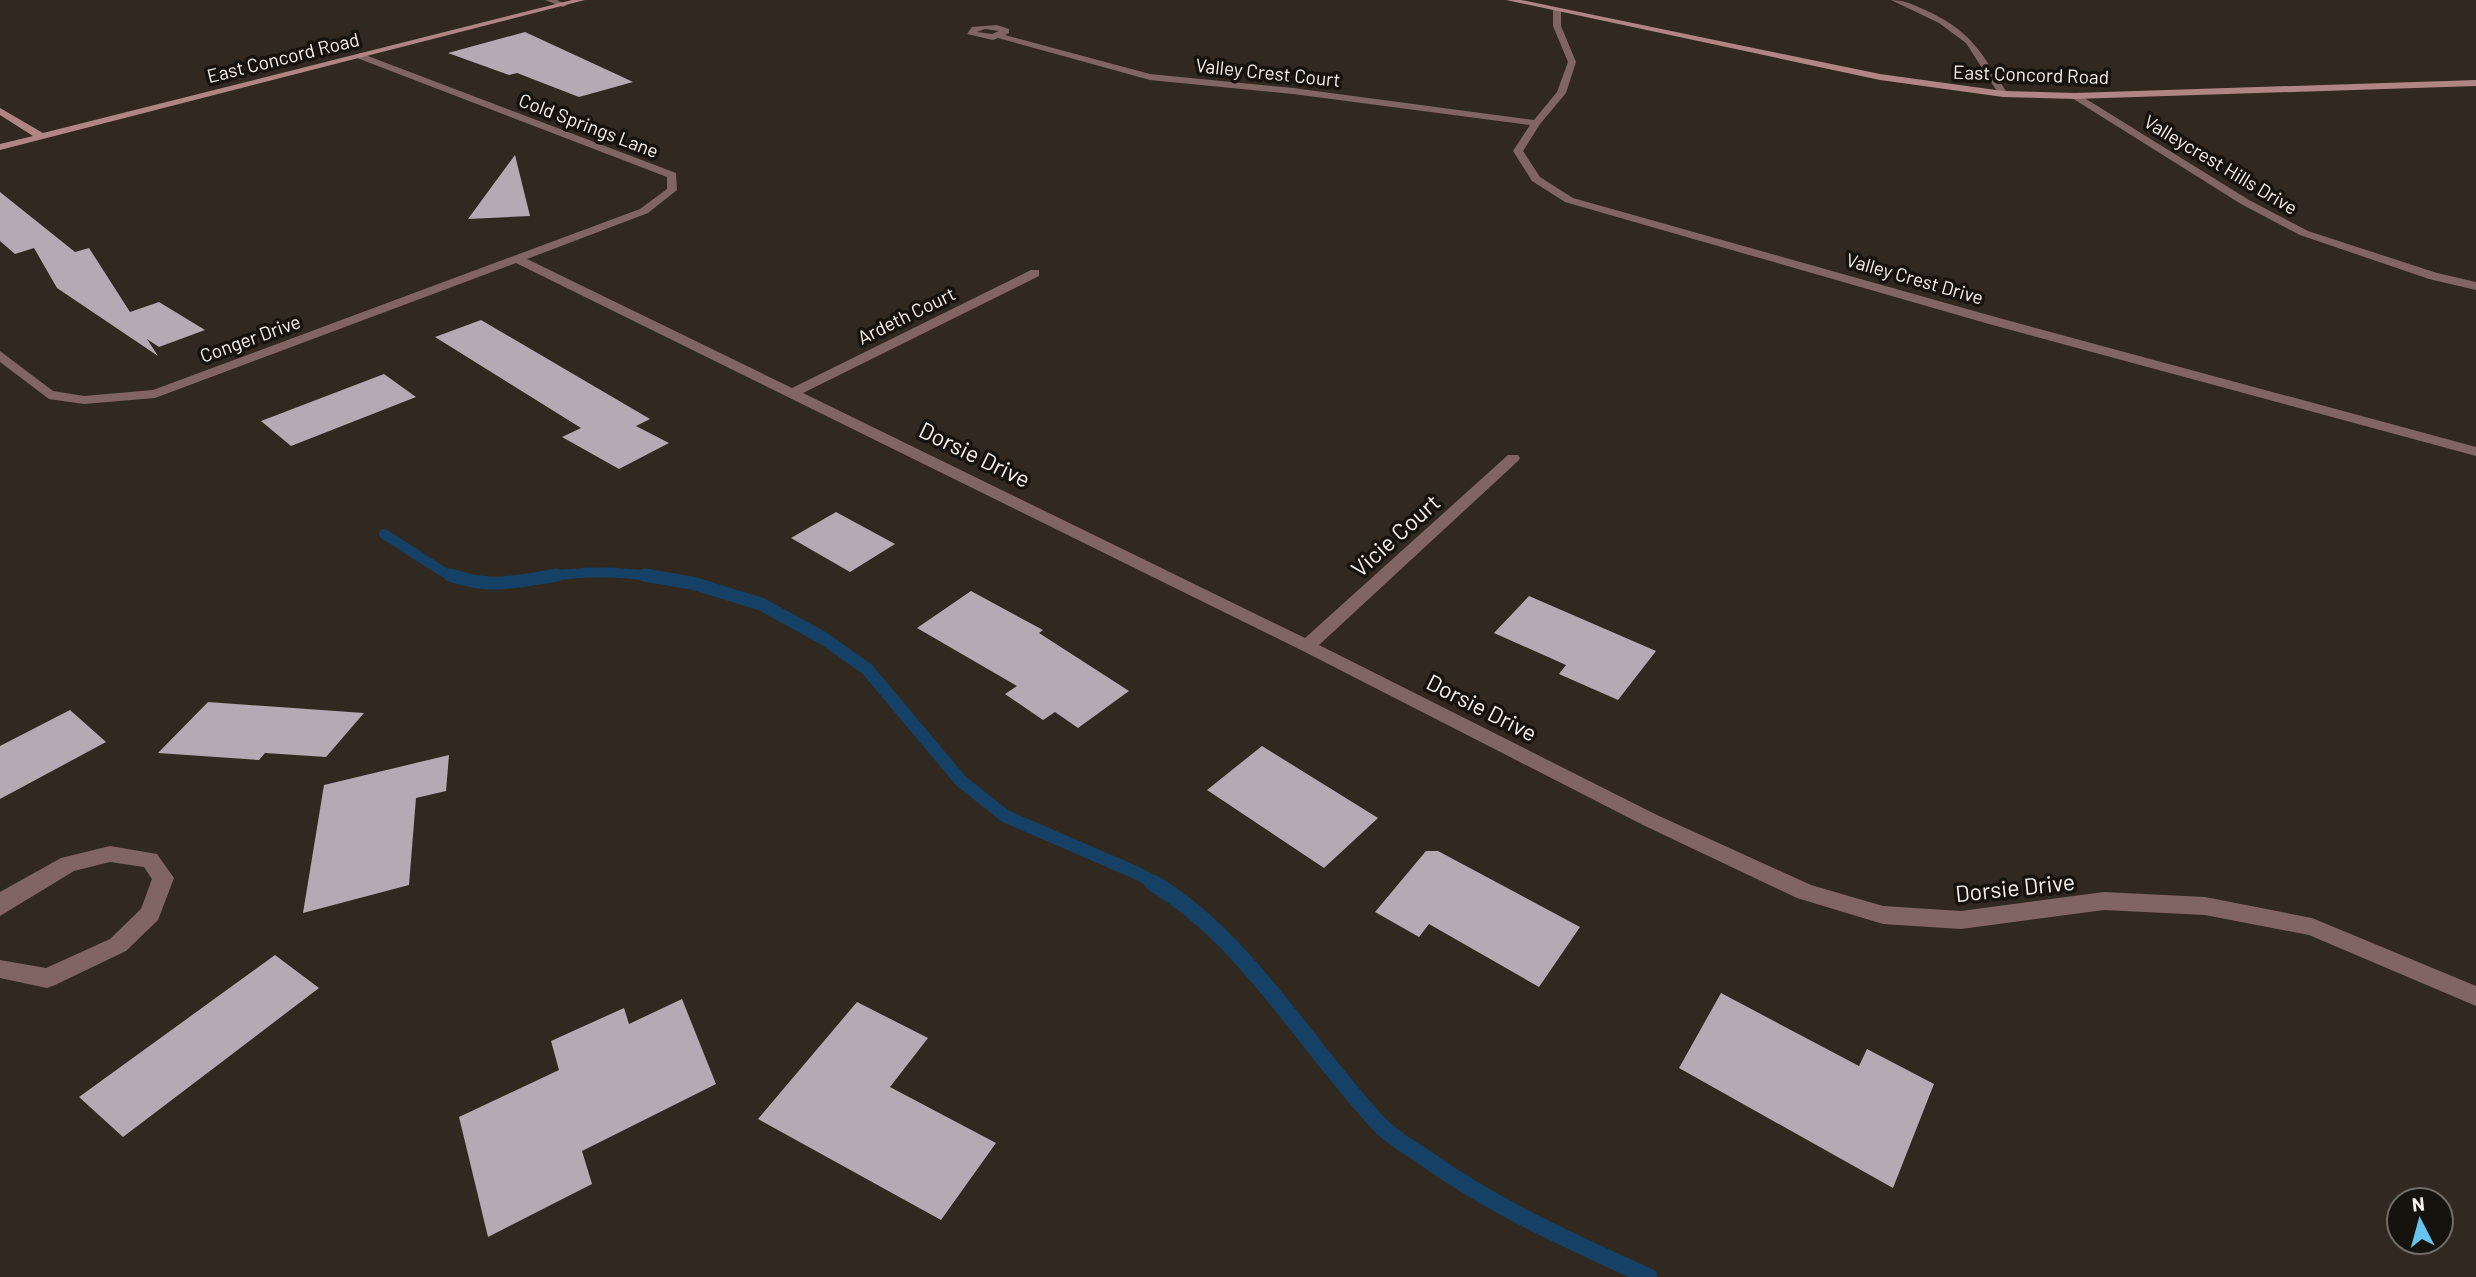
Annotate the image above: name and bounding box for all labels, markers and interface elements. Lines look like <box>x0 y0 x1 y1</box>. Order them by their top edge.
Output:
street label: East Concord Road <box>204 27 362 87</box>
street label: Valley Crest Court <box>1194 53 1342 91</box>
street label: East Concord Road <box>1953 60 2109 88</box>
street label: Cold Springs Lane <box>516 88 662 162</box>
street label: Valleycrest Hills Drive <box>2140 109 2302 219</box>
street label: Valley Crest Drive <box>1844 247 1986 309</box>
street label: Ardeth Court <box>853 281 959 349</box>
street label: Conger Drive <box>197 309 303 367</box>
street label: Dorsie Drive <box>915 415 1035 493</box>
street label: Vicie Court <box>1345 488 1445 582</box>
street label: Dorsie Drive <box>1422 667 1542 747</box>
street label: Dorsie Drive <box>1954 867 2076 907</box>
north arrow <box>2385 1186 2455 1256</box>
text: N <box>2411 1191 2426 1216</box>

